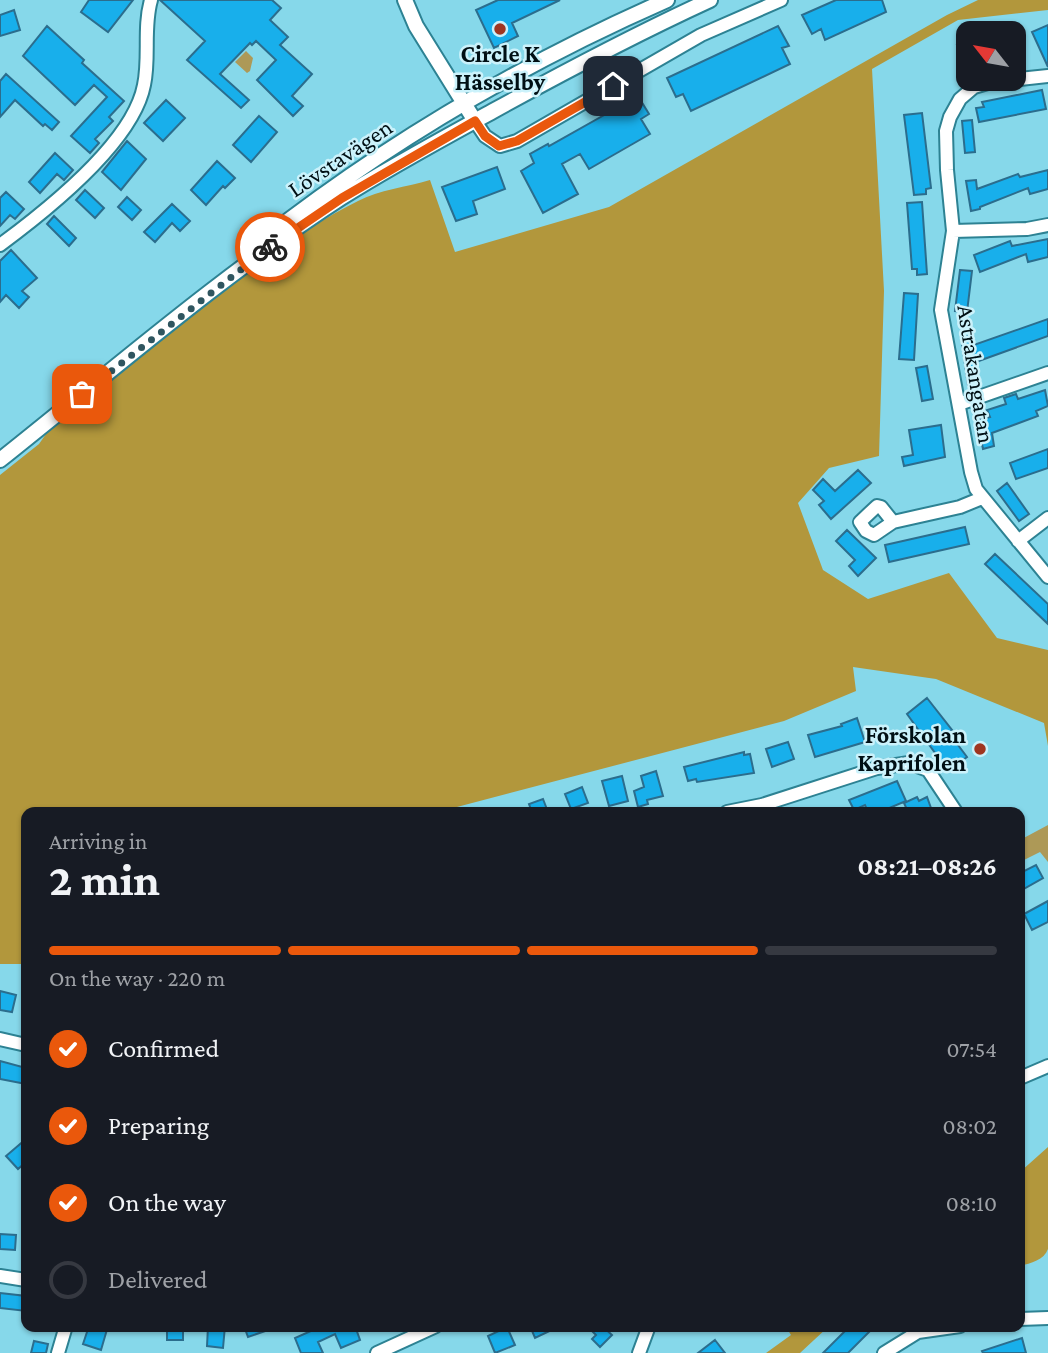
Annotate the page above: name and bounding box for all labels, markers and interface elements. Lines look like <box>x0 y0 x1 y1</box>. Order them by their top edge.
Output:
marker: Circle K Hässelby <box>492 21 508 37</box>
north arrow <box>956 21 1026 91</box>
map controls <box>956 21 1026 91</box>
place label: Circle K Hässelby <box>455 40 546 95</box>
pin <box>583 56 643 116</box>
icon: home <box>594 67 632 105</box>
street label: Lövstavägen <box>282 113 397 202</box>
courier <box>235 212 305 282</box>
icon: bike <box>251 228 289 266</box>
street label: Astrakangatan <box>952 303 1001 445</box>
pin <box>52 364 112 424</box>
icon: bag <box>63 375 101 413</box>
place label: Förskolan Kaprifolen <box>857 721 966 776</box>
marker: Förskolan Kaprifolen <box>972 741 988 757</box>
text: Arriving in <box>49 828 147 854</box>
text: 08:21–08:26 <box>858 852 997 881</box>
text: 2 min <box>49 854 160 905</box>
text: On the way · 220 m <box>49 965 225 991</box>
icon: check <box>49 1030 87 1068</box>
text: Confirmed <box>108 1034 219 1063</box>
text: 07:54 <box>946 1036 997 1062</box>
icon: check <box>49 1107 87 1145</box>
text: Preparing <box>108 1111 209 1140</box>
text: 08:02 <box>943 1113 997 1139</box>
icon: check <box>49 1184 87 1222</box>
text: On the way <box>108 1188 226 1217</box>
text: 08:10 <box>946 1190 997 1216</box>
text: Delivered <box>108 1265 207 1294</box>

